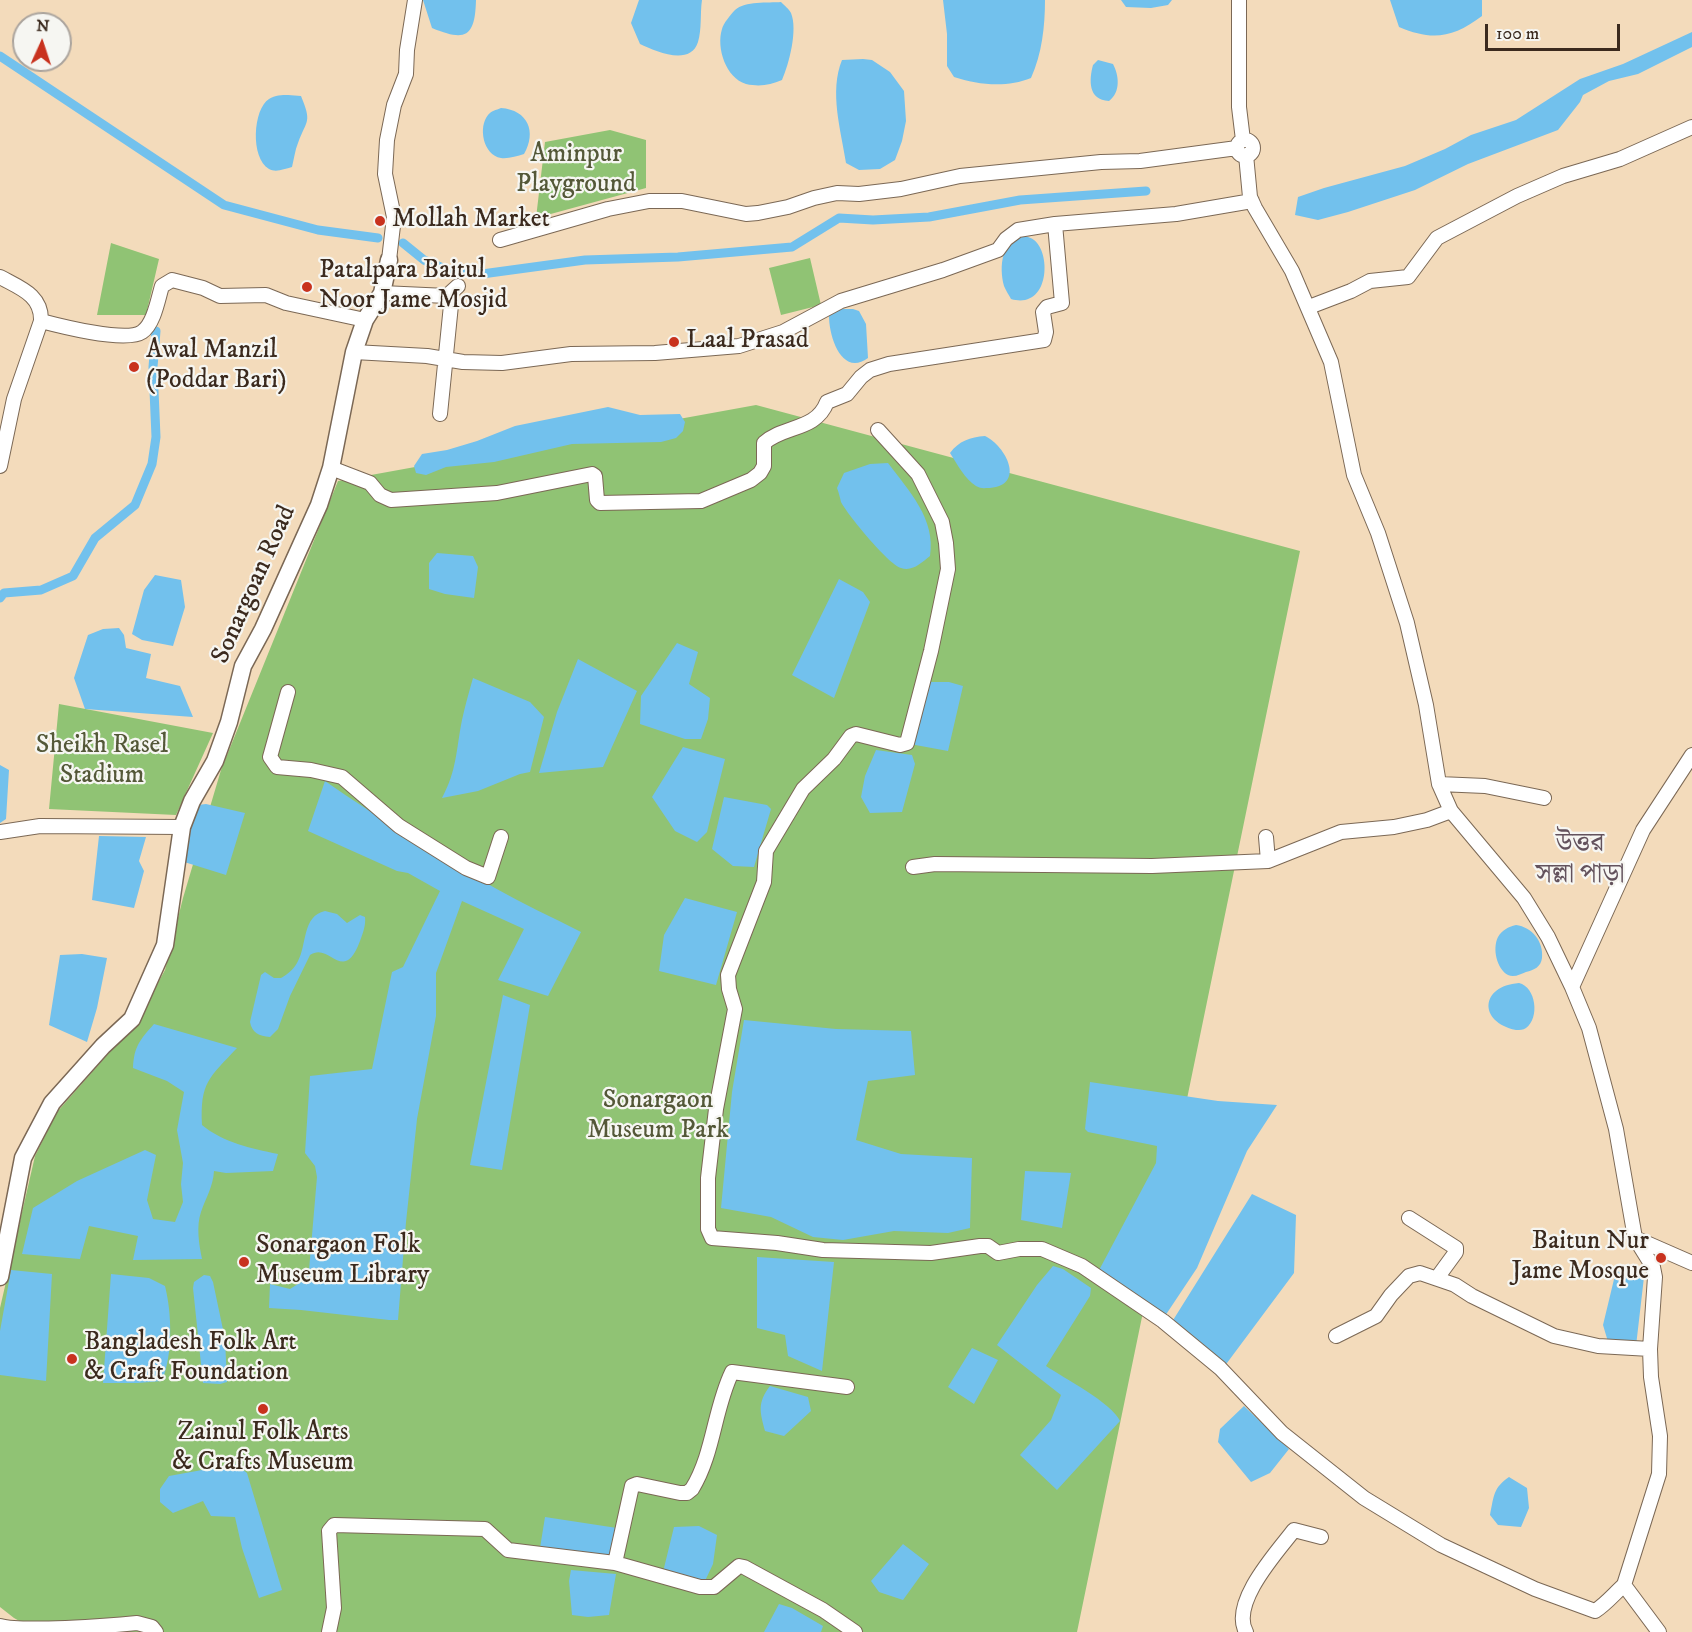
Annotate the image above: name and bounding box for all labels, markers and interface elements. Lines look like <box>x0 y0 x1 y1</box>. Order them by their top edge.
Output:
north arrow <box>12 12 72 72</box>
scale bar <box>1488 12 1623 50</box>
text: N <box>36 16 50 36</box>
text: 100 m <box>1496 23 1539 45</box>
park label: Aminpur Playground <box>516 140 636 201</box>
place label: Mollah Market <box>392 205 550 237</box>
marker: Mollah Market <box>373 214 387 228</box>
place label: Patalpara Baitul Noor Jame Mosjid <box>319 256 508 318</box>
marker: Patalpara Baitul Noor Jame Mosjid <box>300 280 314 294</box>
place label: Laal Prasad <box>686 326 809 358</box>
marker: Laal Prasad <box>667 335 681 349</box>
place label: Awal Manzil (Poddar Bari) <box>146 336 287 398</box>
marker: Awal Manzil (Poddar Bari) <box>127 360 141 374</box>
street label: Sonargoan Road <box>206 501 304 669</box>
park label: Sheikh Rasel Stadium <box>36 731 168 792</box>
district label: উত্তর সল্লা পাড়া <box>1535 829 1625 892</box>
park label: Sonargaon Museum Park <box>587 1086 729 1148</box>
place label: Baitun Nur Jame Mosque <box>1511 1227 1649 1288</box>
place label: Sonargaon Folk Museum Library <box>256 1231 429 1292</box>
marker: Baitun Nur Jame Mosque <box>1654 1251 1668 1265</box>
marker: Sonargaon Folk Museum Library <box>237 1255 251 1269</box>
place label: Bangladesh Folk Art & Craft Foundation <box>84 1328 297 1390</box>
marker: Bangladesh Folk Art & Craft Foundation <box>65 1352 79 1366</box>
marker: Zainul Folk Arts & Crafts Museum <box>256 1402 270 1416</box>
place label: Zainul Folk Arts & Crafts Museum <box>172 1418 354 1480</box>

